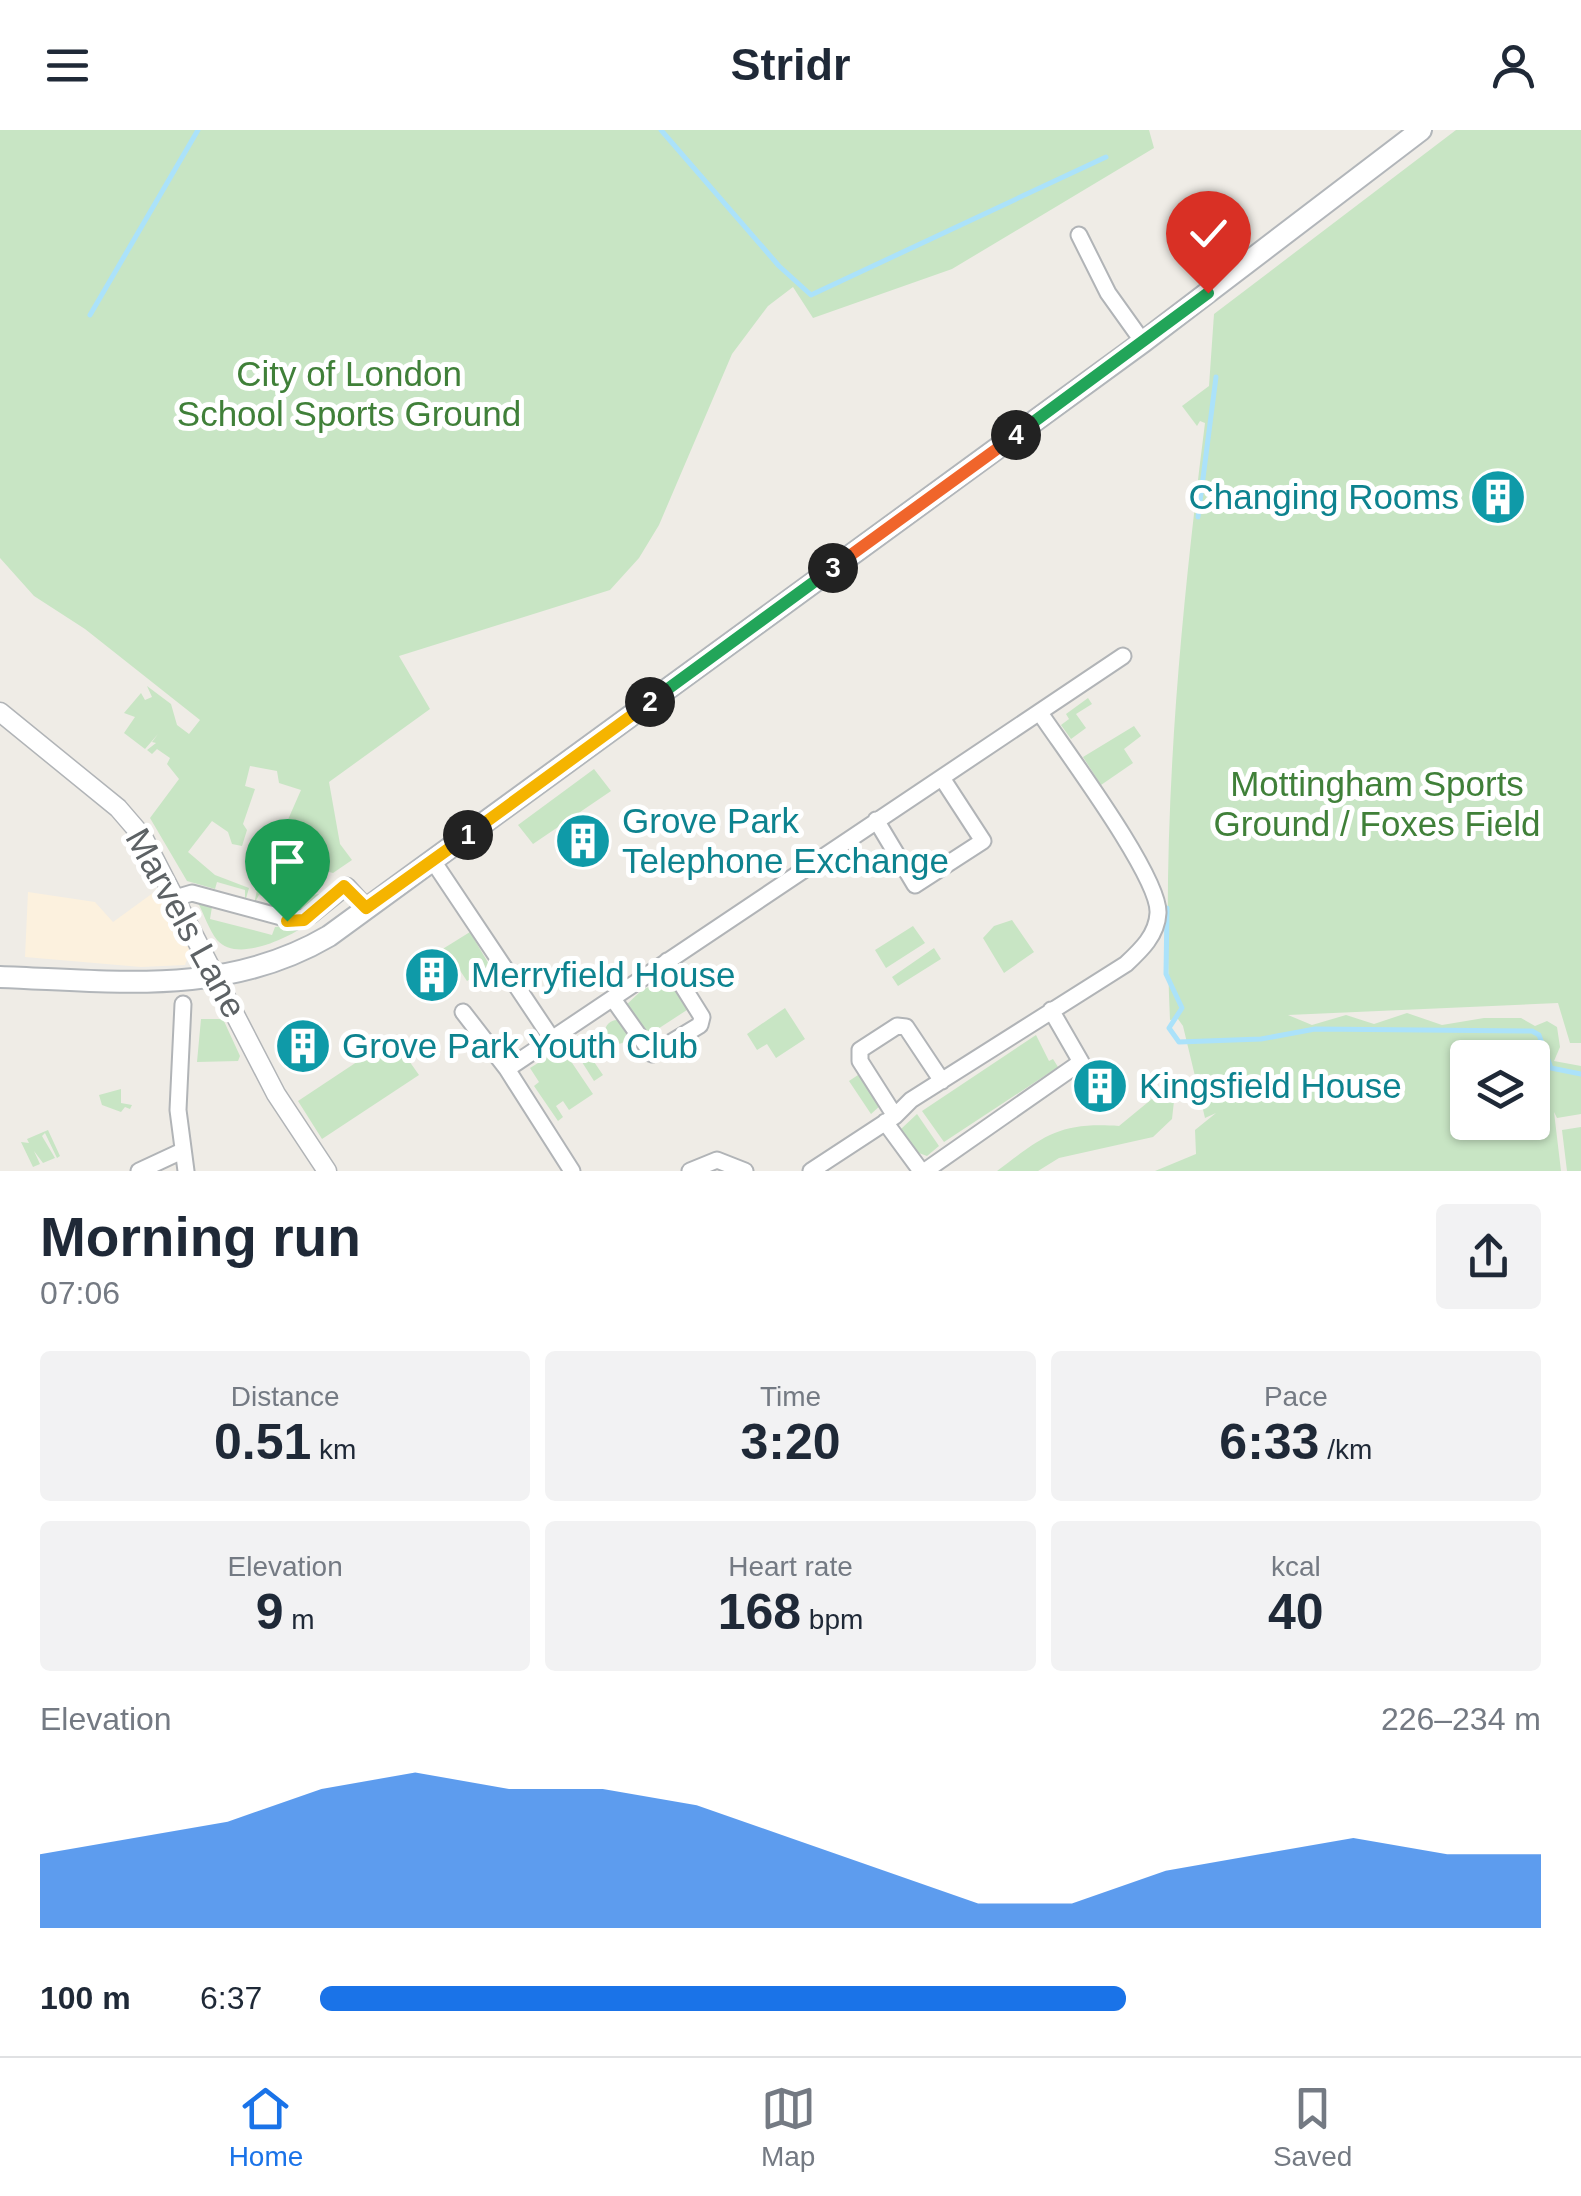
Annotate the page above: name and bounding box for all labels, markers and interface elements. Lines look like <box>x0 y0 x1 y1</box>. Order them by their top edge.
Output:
icon: menu <box>40 38 95 93</box>
icon: person <box>1486 38 1541 93</box>
text: Stridr <box>730 39 851 90</box>
pin <box>1166 191 1251 294</box>
icon: check <box>1181 206 1236 261</box>
park label: City of London School Sports Ground <box>177 354 521 433</box>
pin: 4 <box>991 410 1041 460</box>
text: 4 <box>1008 419 1024 450</box>
building icon: Changing Rooms <box>1468 467 1528 527</box>
place label: Changing Rooms <box>1189 477 1459 516</box>
pin: 3 <box>808 543 858 593</box>
text: 3 <box>825 552 841 583</box>
pin: 2 <box>625 677 675 727</box>
text: 2 <box>642 686 658 717</box>
park label: Mottingham Sports Ground / Foxes Field <box>1214 764 1540 843</box>
place label: Grove Park Telephone Exchange <box>622 801 949 880</box>
pin: 1 <box>443 810 493 860</box>
building icon: Grove Park Telephone Exchange <box>553 811 613 871</box>
pin <box>245 819 330 922</box>
text: 1 <box>460 819 476 850</box>
street label: Marvels Lane <box>118 821 254 1024</box>
icon: arrive <box>260 834 315 889</box>
building icon: Merryfield House <box>402 945 462 1005</box>
place label: Merryfield House <box>471 955 736 994</box>
building icon: Grove Park Youth Club <box>273 1016 333 1076</box>
place label: Grove Park Youth Club <box>342 1026 698 1065</box>
map controls <box>1450 1040 1550 1140</box>
button: layers <box>1450 1040 1550 1140</box>
building icon: Kingsfield House <box>1070 1056 1130 1116</box>
place label: Kingsfield House <box>1139 1066 1402 1105</box>
button: share <box>1436 1204 1541 1309</box>
text: Morning run <box>40 1206 361 1268</box>
text: 07:06 <box>40 1275 120 1311</box>
text: Distance <box>231 1381 340 1412</box>
text: Time <box>760 1381 821 1412</box>
text: Pace <box>1264 1381 1328 1412</box>
text: 0.51 <box>214 1414 311 1470</box>
text: 3:20 <box>740 1414 841 1470</box>
text: 6:33 <box>1219 1414 1319 1470</box>
text: km <box>311 1434 356 1465</box>
text: /km <box>1319 1434 1372 1465</box>
text: Elevation <box>228 1551 343 1582</box>
text: Heart rate <box>728 1551 853 1582</box>
text: kcal <box>1271 1551 1321 1582</box>
text: 9 <box>256 1584 284 1640</box>
text: 168 <box>718 1584 801 1640</box>
text: 40 <box>1268 1584 1324 1640</box>
text: m <box>284 1604 315 1635</box>
text: bpm <box>801 1604 863 1635</box>
text: Elevation <box>40 1701 172 1737</box>
text: 226–234 m <box>1381 1701 1541 1737</box>
text: 100 m <box>40 1980 131 2016</box>
text: 6:37 <box>200 1980 262 2016</box>
tab: Home <box>229 2081 303 2173</box>
tab: Map <box>761 2081 816 2173</box>
tab: Saved <box>1273 2081 1352 2173</box>

